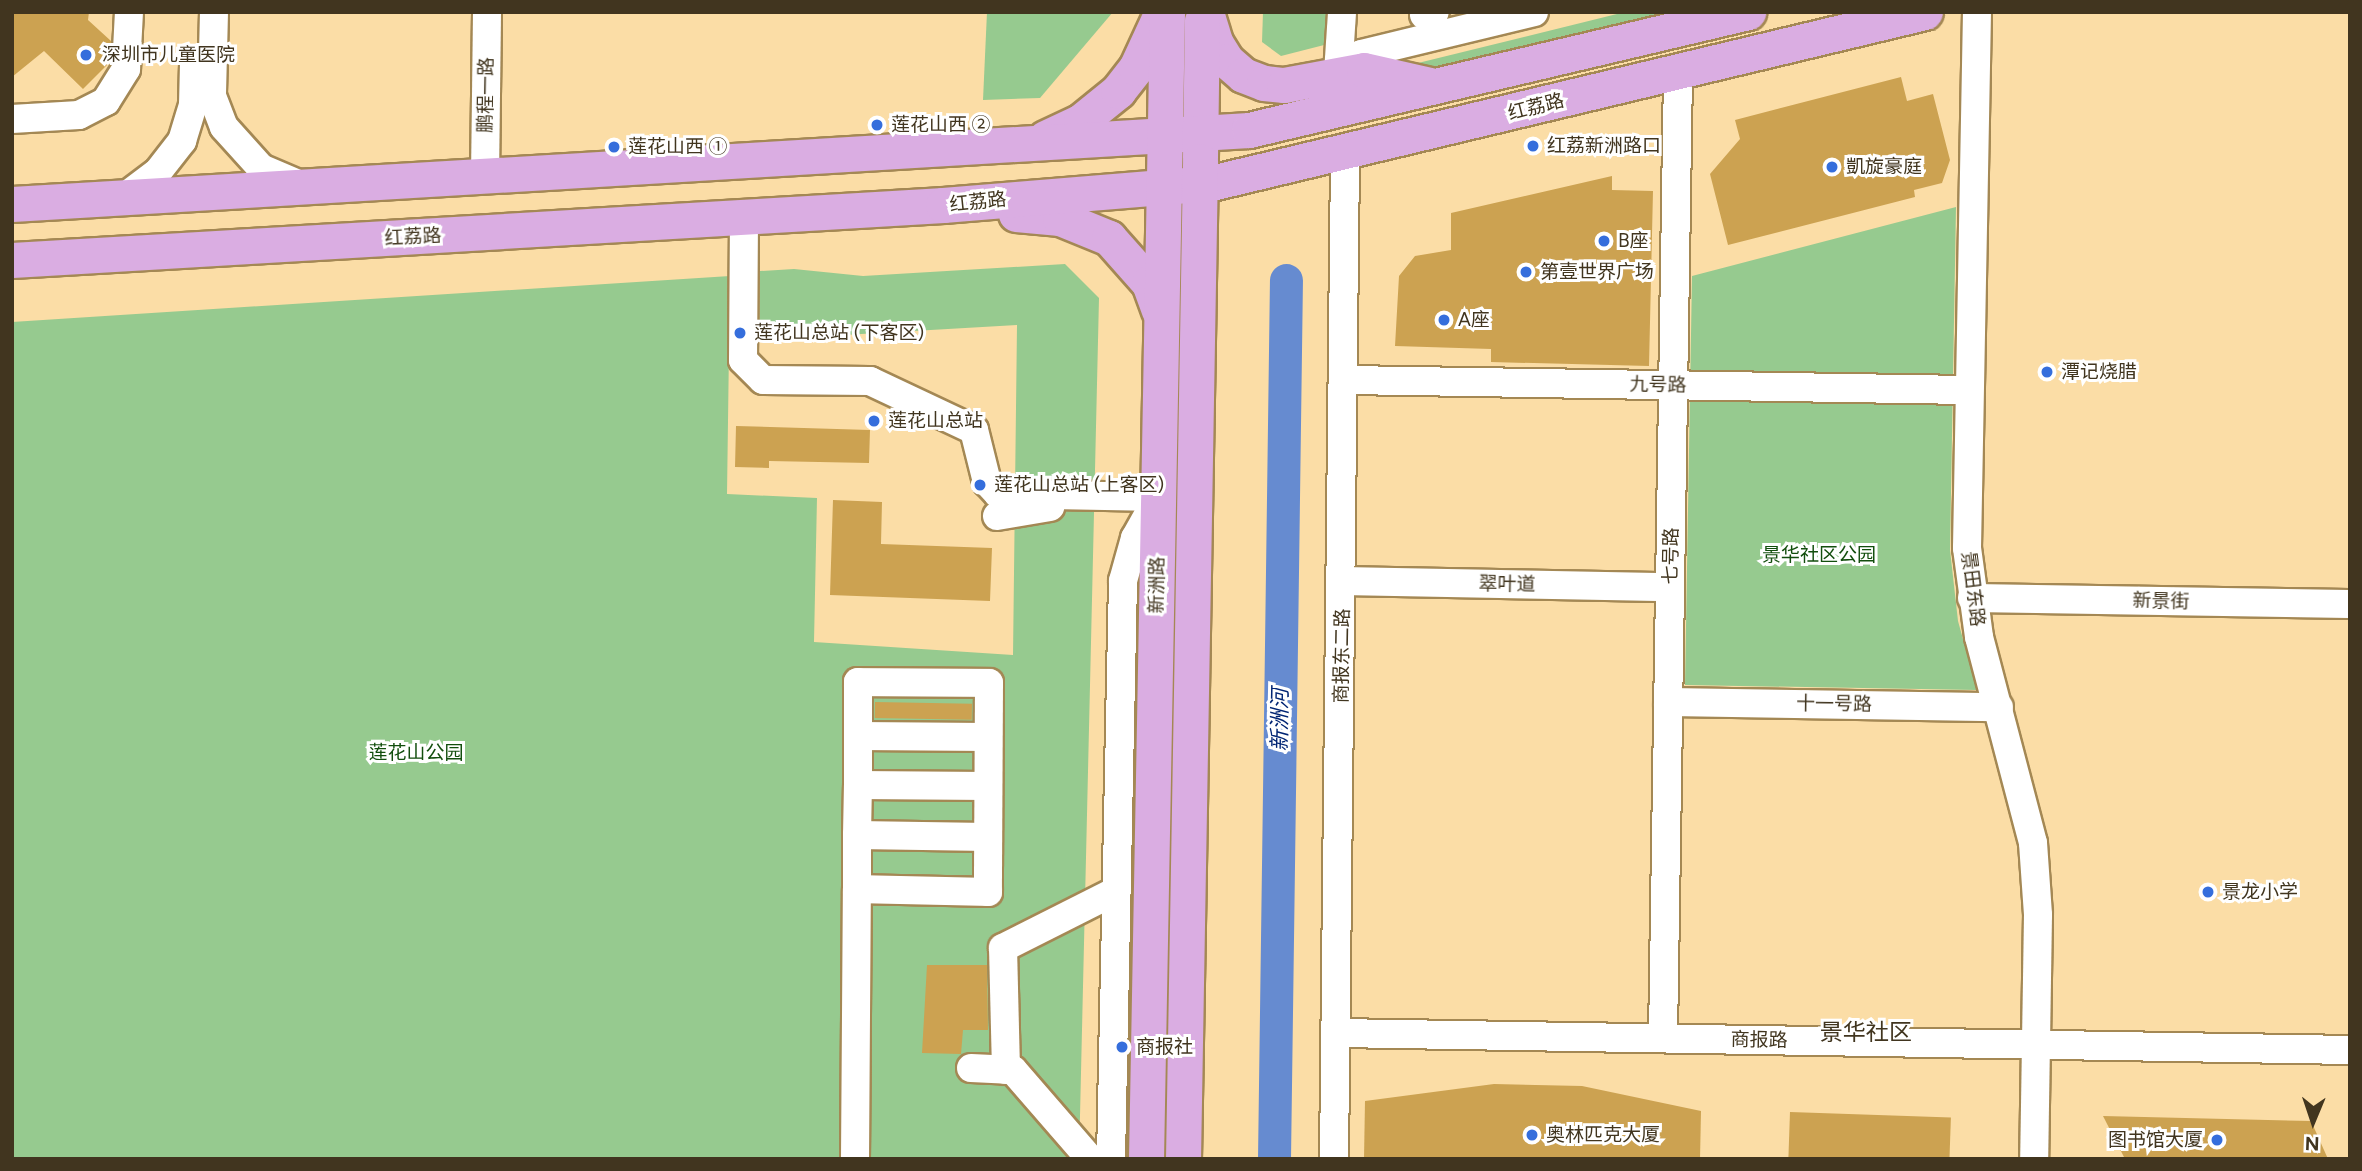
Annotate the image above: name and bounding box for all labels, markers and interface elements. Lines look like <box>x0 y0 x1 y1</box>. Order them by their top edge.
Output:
place label: 深圳市儿童医院 <box>102 44 235 66</box>
marker: 深圳市儿童医院 <box>76 45 96 65</box>
street label: 鹏程一路 <box>474 57 498 133</box>
street label: 红荔路 <box>1506 89 1566 125</box>
place label: 莲花山西 ② <box>891 114 991 136</box>
marker: 莲花山西 ② <box>869 117 885 133</box>
place label: 红荔新洲路口 <box>1547 135 1661 157</box>
place label: 莲花山西 ① <box>628 136 728 158</box>
marker: 红荔新洲路口 <box>1525 138 1541 154</box>
marker: 莲花山西 ① <box>606 139 622 155</box>
place label: 凱旋豪庭 <box>1846 156 1922 178</box>
marker: 凱旋豪庭 <box>1824 159 1840 175</box>
street label: 红荔路 <box>948 188 1008 216</box>
street label: 红荔路 <box>384 224 442 250</box>
place label: B座 <box>1618 230 1649 252</box>
marker: B座 <box>1596 233 1612 249</box>
place label: 第壹世界广场 <box>1540 261 1654 283</box>
marker: 第壹世界广场 <box>1518 264 1534 280</box>
place label: A座 <box>1458 309 1490 331</box>
marker: A座 <box>1436 312 1452 328</box>
place label: 莲花山总站 (下客区) <box>754 322 924 344</box>
marker: 莲花山总站 (下客区) <box>732 325 748 341</box>
place label: 潭记烧腊 <box>2061 361 2137 383</box>
marker: 潭记烧腊 <box>2039 364 2055 380</box>
street label: 九号路 <box>1629 373 1687 397</box>
place label: 莲花山总站 <box>888 410 983 432</box>
marker: 莲花山总站 <box>866 413 882 429</box>
place label: 莲花山总站 (上客区) <box>994 474 1164 496</box>
marker: 莲花山总站 (上客区) <box>972 477 988 493</box>
street label: 七号路 <box>1659 527 1683 585</box>
park label: 景华社区公园 <box>1762 544 1876 566</box>
street label: 景田东路 <box>1957 550 1989 628</box>
street label: 新洲路 <box>1145 556 1169 614</box>
street label: 翠叶道 <box>1478 572 1536 596</box>
street label: 新景街 <box>2132 589 2190 613</box>
street label: 商报东二路 <box>1330 608 1354 704</box>
water label: 新洲河 <box>1267 688 1293 752</box>
street label: 十一号路 <box>1796 692 1872 716</box>
park label: 莲花山公园 <box>369 742 463 764</box>
place label: 景龙小学 <box>2222 881 2298 903</box>
marker: 景龙小学 <box>2200 884 2216 900</box>
district label: 景华社区 <box>1820 1018 1912 1046</box>
street label: 商报路 <box>1730 1028 1788 1052</box>
place label: 商报社 <box>1136 1036 1193 1058</box>
marker: 商报社 <box>1114 1039 1130 1055</box>
north arrow <box>2278 1087 2348 1157</box>
place label: 奥林匹克大厦 <box>1546 1124 1660 1146</box>
marker: 奥林匹克大厦 <box>1524 1127 1540 1143</box>
place label: 图书馆大厦 <box>2108 1129 2203 1151</box>
marker: 图书馆大厦 <box>2209 1132 2225 1148</box>
text: N <box>2305 1132 2320 1155</box>

